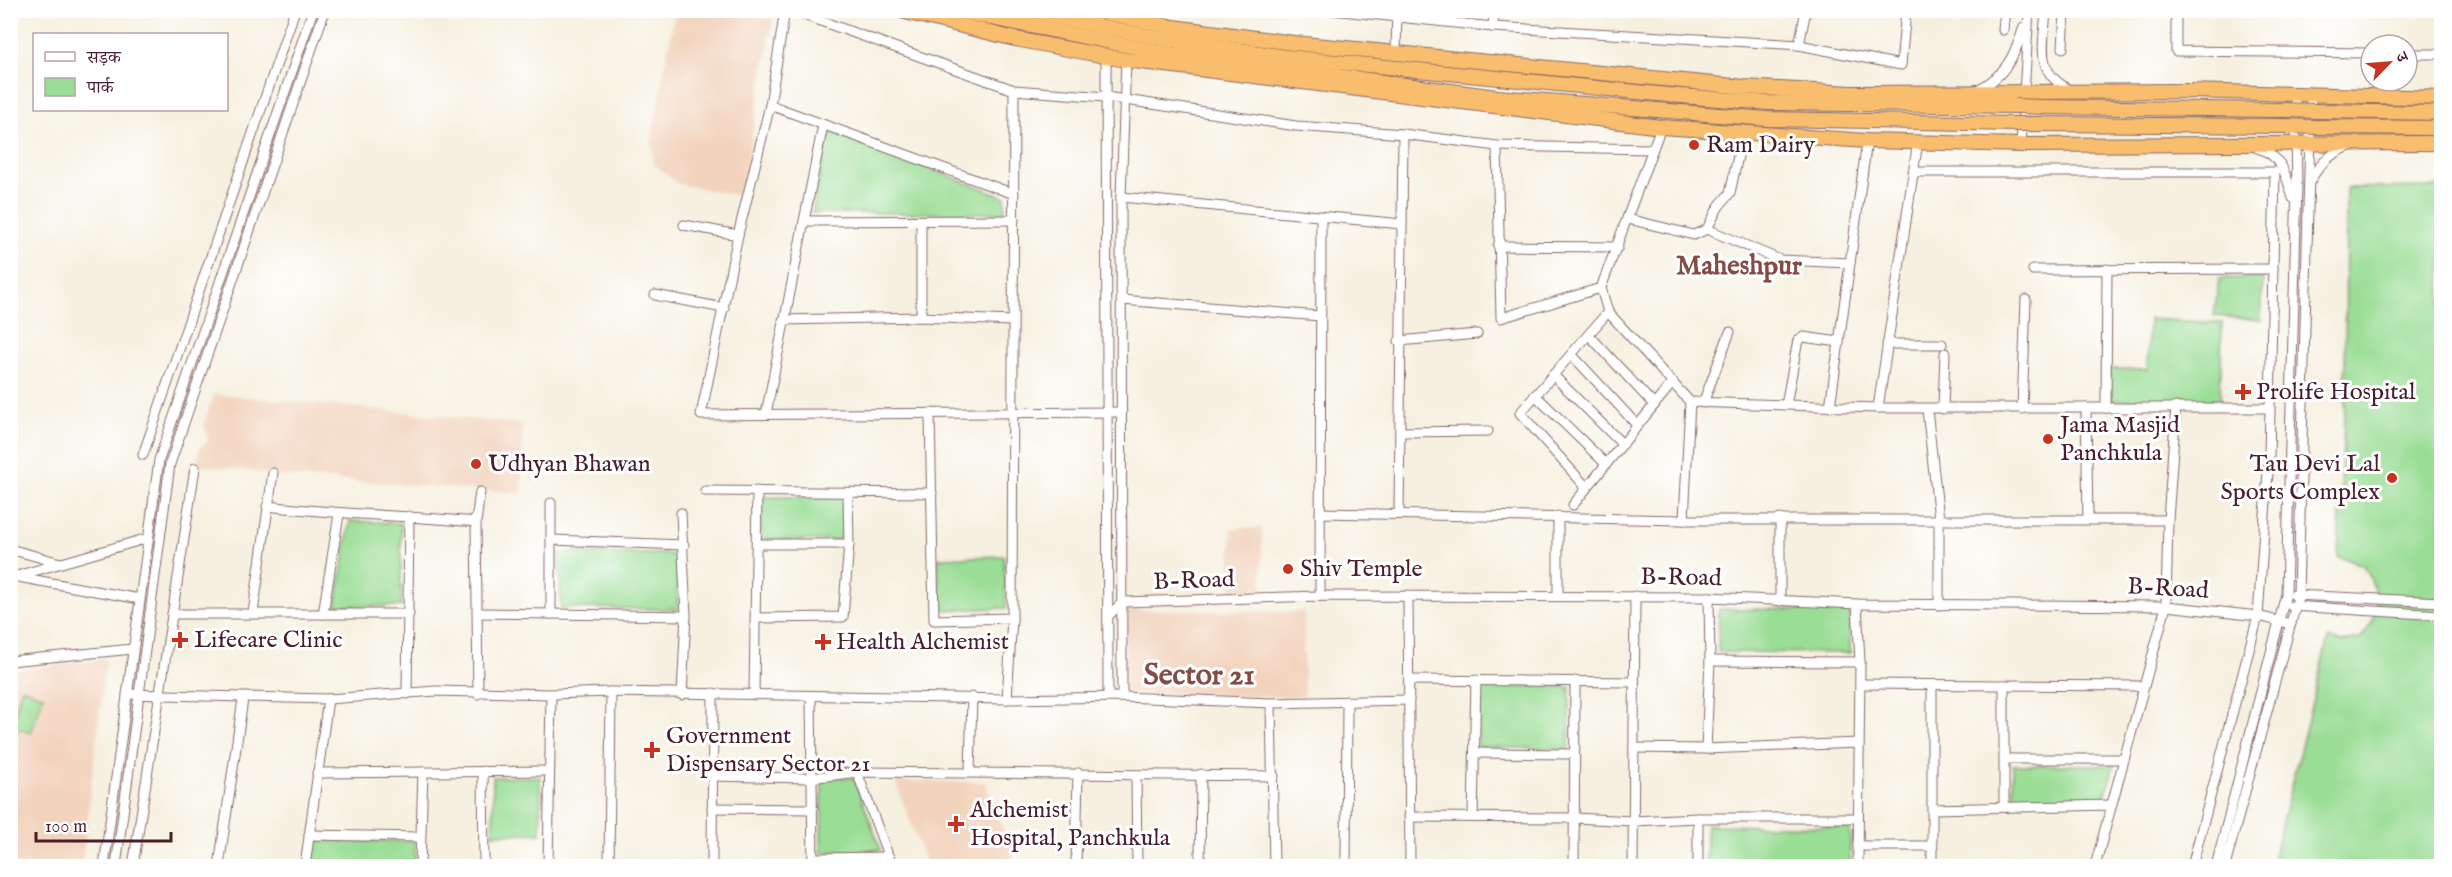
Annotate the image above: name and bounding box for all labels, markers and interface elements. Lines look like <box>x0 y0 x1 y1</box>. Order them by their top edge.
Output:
legend <box>33 33 228 111</box>
north arrow <box>2359 33 2419 93</box>
text: सड़क <box>86 47 122 70</box>
text: उ <box>2390 49 2412 67</box>
text: पार्क <box>86 77 115 100</box>
place label: Ram Dairy <box>1706 130 1815 161</box>
marker: Ram Dairy <box>1687 138 1701 152</box>
district label: Maheshpur <box>1676 250 1803 284</box>
place label: Prolife Hospital <box>2256 377 2416 408</box>
marker: Prolife Hospital <box>2234 383 2252 401</box>
place label: Jama Masjid Panchkula <box>2057 410 2180 469</box>
marker: Jama Masjid Panchkula <box>2041 432 2055 446</box>
place label: Udhyan Bhawan <box>488 449 651 480</box>
place label: Tau Devi Lal Sports Complex <box>2220 449 2380 508</box>
marker: Udhyan Bhawan <box>469 457 483 471</box>
marker: Tau Devi Lal Sports Complex <box>2385 471 2399 485</box>
place label: Shiv Temple <box>1300 554 1423 585</box>
marker: Shiv Temple <box>1281 562 1295 576</box>
street label: B-Road <box>1640 562 1722 594</box>
street label: B-Road <box>1153 564 1235 598</box>
street label: B-Road <box>2127 571 2210 607</box>
place label: Lifecare Clinic <box>194 625 342 656</box>
place label: Health Alchemist <box>836 627 1009 658</box>
marker: Lifecare Clinic <box>171 631 189 649</box>
marker: Health Alchemist <box>814 633 832 651</box>
district label: Sector 21 <box>1143 657 1255 695</box>
place label: Government Dispensary Sector 21 <box>666 721 871 780</box>
marker: Government Dispensary Sector 21 <box>643 741 661 759</box>
place label: Alchemist Hospital, Panchkula <box>969 795 1171 854</box>
scale bar <box>36 805 171 843</box>
marker: Alchemist Hospital, Panchkula <box>947 815 965 833</box>
text: 100 m <box>45 816 87 839</box>

